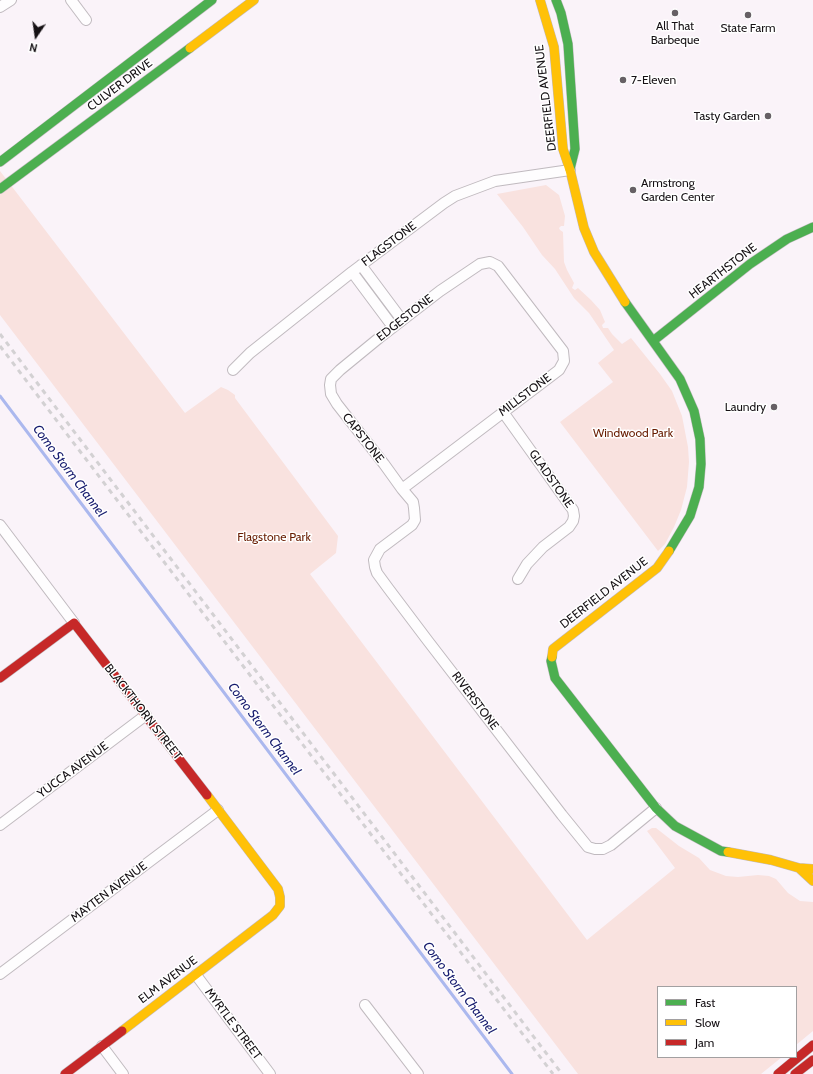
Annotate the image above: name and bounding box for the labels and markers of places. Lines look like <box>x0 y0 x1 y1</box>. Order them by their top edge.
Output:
marker: All That Barbeque <box>670 8 680 18</box>
marker: State Farm <box>743 10 753 20</box>
place label: All That Barbeque <box>651 19 699 47</box>
place label: State Farm <box>720 21 776 35</box>
place label: 7-Eleven <box>631 73 676 87</box>
marker: 7-Eleven <box>618 75 628 85</box>
place label: Tasty Garden <box>694 109 760 123</box>
marker: Tasty Garden <box>763 111 773 121</box>
place label: Armstrong Garden Center <box>641 176 715 204</box>
marker: Armstrong Garden Center <box>628 185 638 195</box>
place label: Laundry <box>725 400 766 414</box>
marker: Laundry <box>769 402 779 412</box>

